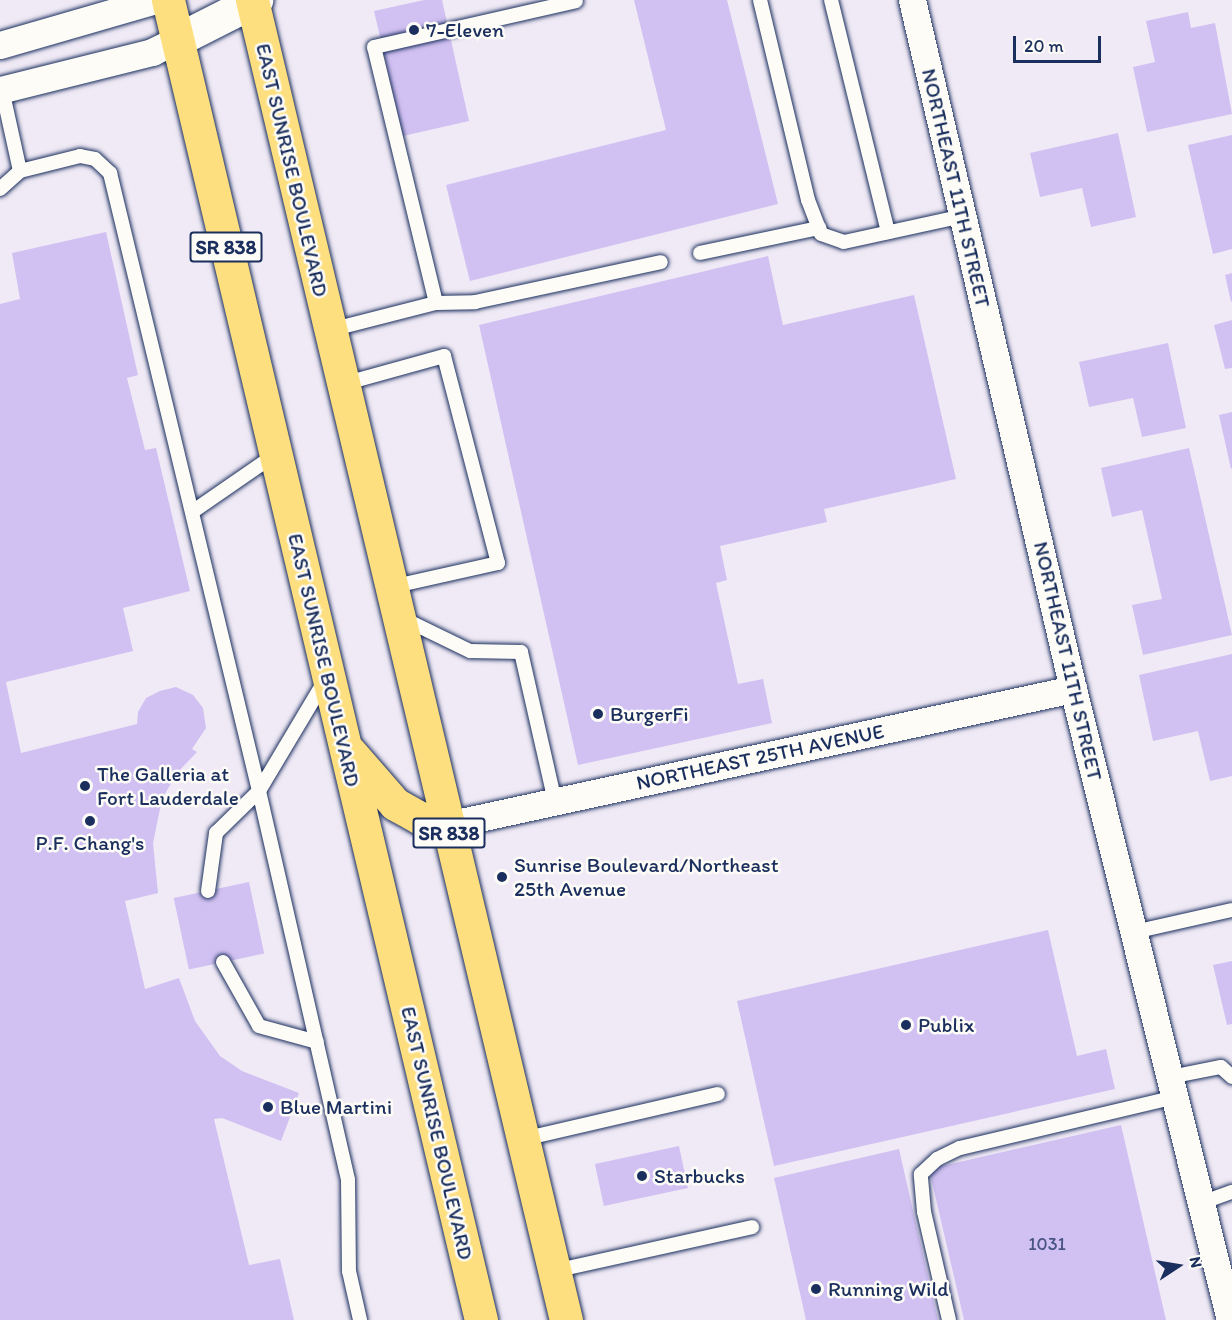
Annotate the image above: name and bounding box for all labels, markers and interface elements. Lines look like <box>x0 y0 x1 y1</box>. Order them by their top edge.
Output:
place label: 7-Eleven <box>426 17 504 43</box>
marker: 7-Eleven <box>407 23 421 37</box>
scale bar <box>1016 24 1104 62</box>
text: 20 m <box>1024 35 1064 57</box>
street label: EAST SUNRISE BOULEVARD <box>251 42 333 298</box>
street label: NORTHEAST 11TH STREET <box>916 66 996 310</box>
road number: SR 838 <box>188 230 264 264</box>
street label: EAST SUNRISE BOULEVARD <box>283 532 365 788</box>
street label: NORTHEAST 11TH STREET <box>1028 539 1108 783</box>
place label: BurgerFi <box>610 701 689 727</box>
marker: BurgerFi <box>591 707 605 721</box>
street label: NORTHEAST 25TH AVENUE <box>634 718 886 796</box>
place label: The Galleria at Fort Lauderdale <box>97 761 240 811</box>
marker: The Galleria at Fort Lauderdale <box>78 779 92 793</box>
marker: P.F. Chang's <box>83 814 97 828</box>
road number: SR 838 <box>412 816 486 850</box>
place label: P.F. Chang's <box>36 830 144 856</box>
place label: Sunrise Boulevard/Northeast 25th Avenue <box>514 852 779 902</box>
marker: Sunrise Boulevard/Northeast 25th Avenue <box>495 870 509 884</box>
street label: EAST SUNRISE BOULEVARD <box>396 1005 478 1261</box>
place label: Publix <box>918 1012 974 1038</box>
marker: Publix <box>899 1018 913 1032</box>
place label: Blue Martini <box>280 1094 392 1120</box>
marker: Blue Martini <box>261 1100 275 1114</box>
place label: Starbucks <box>654 1163 745 1189</box>
marker: Starbucks <box>635 1169 649 1183</box>
house number: 1031 <box>1028 1233 1066 1255</box>
north arrow <box>1148 1236 1208 1296</box>
text: N <box>1186 1255 1207 1269</box>
place label: Running Wild <box>828 1276 949 1302</box>
marker: Running Wild <box>809 1282 823 1296</box>

